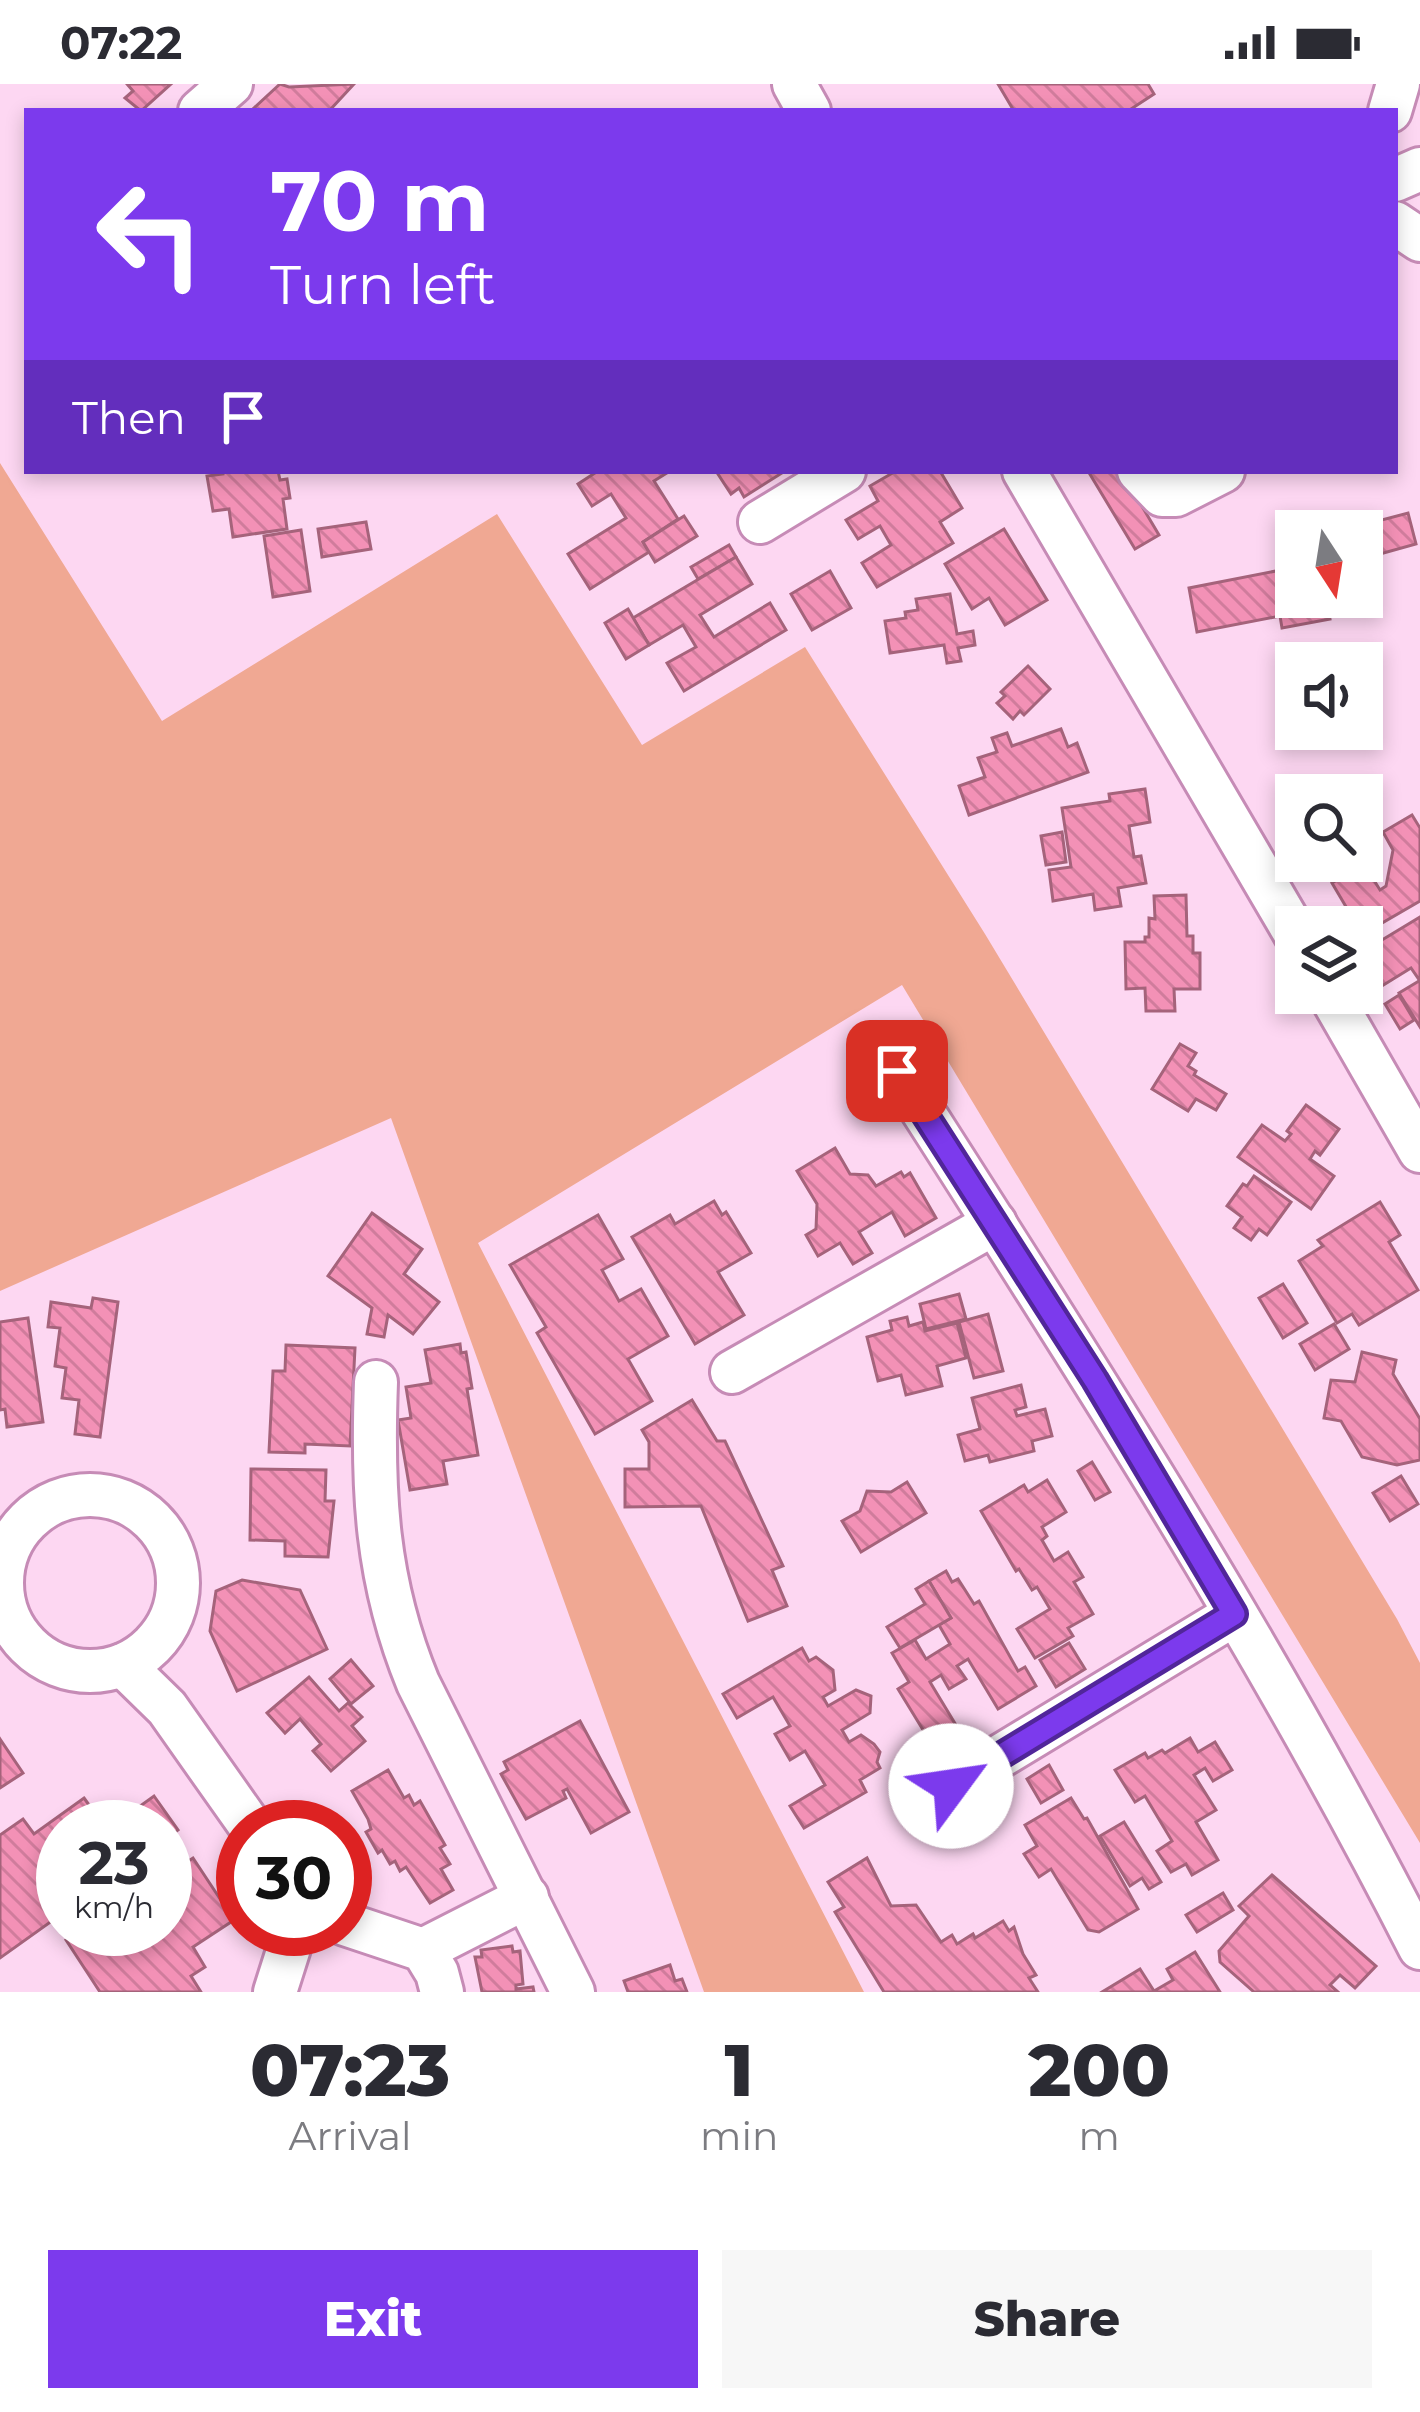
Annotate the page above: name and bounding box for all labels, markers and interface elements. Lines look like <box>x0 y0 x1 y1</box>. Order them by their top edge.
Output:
text: 07:22 <box>60 15 182 70</box>
text: 70 m <box>270 150 489 252</box>
icon: left <box>72 156 228 312</box>
text: Turn left <box>270 252 496 318</box>
icon: arrive <box>210 384 276 450</box>
text: Then <box>72 390 186 445</box>
north arrow <box>1275 510 1383 618</box>
map controls <box>1275 510 1383 1014</box>
button: sound <box>1275 642 1383 750</box>
button: search <box>1275 774 1383 882</box>
button: layers <box>1275 906 1383 1014</box>
pin <box>846 1020 948 1122</box>
icon: arrive <box>864 1038 930 1104</box>
position arrow <box>888 1723 1014 1849</box>
speed limit sign: 30 <box>216 1800 372 1956</box>
text: 23 <box>79 1826 149 1899</box>
text: km/h <box>74 1889 154 1926</box>
text: 07:23 <box>250 2026 450 2114</box>
text: 1 <box>725 2026 754 2114</box>
text: 200 <box>1028 2026 1170 2114</box>
text: Arrival <box>289 2112 412 2160</box>
text: min <box>700 2112 778 2160</box>
text: m <box>1078 2112 1120 2160</box>
button: Exit <box>48 2250 698 2388</box>
button: Share <box>722 2250 1372 2388</box>

